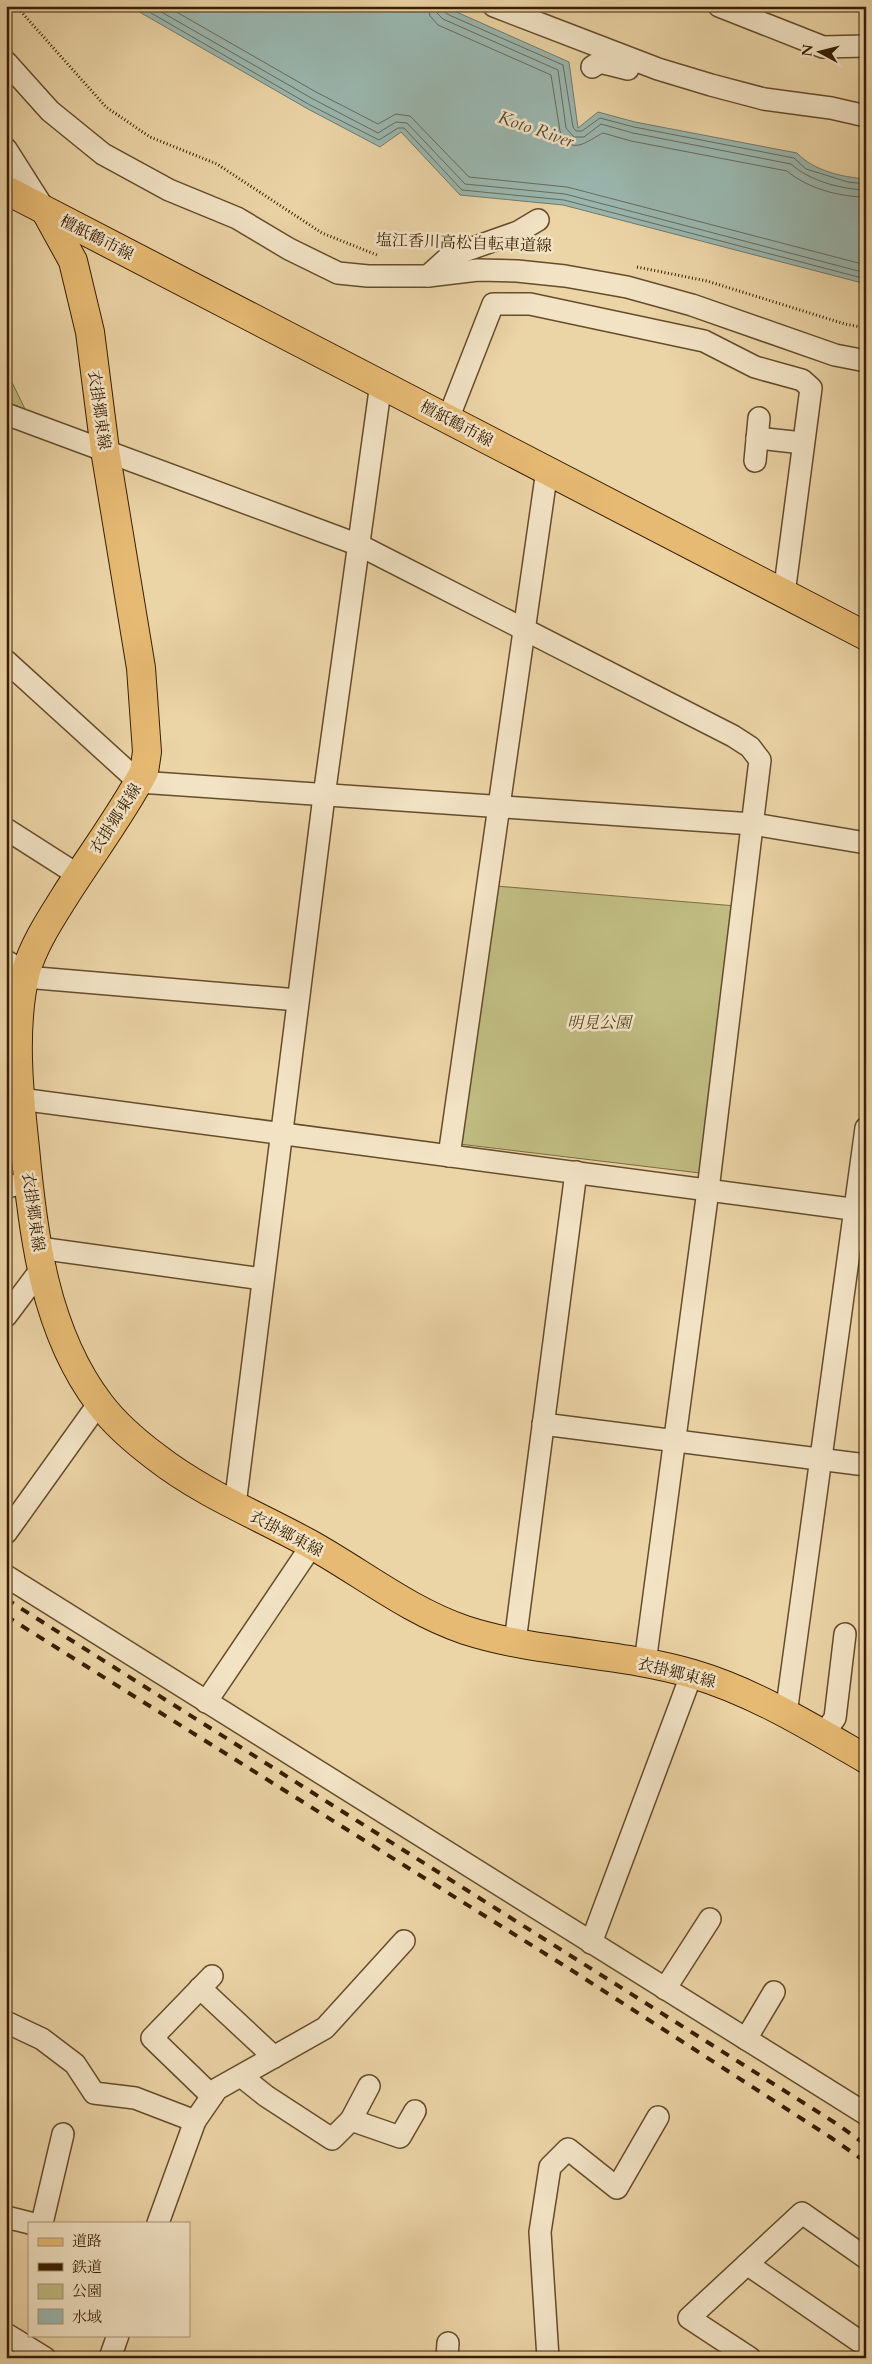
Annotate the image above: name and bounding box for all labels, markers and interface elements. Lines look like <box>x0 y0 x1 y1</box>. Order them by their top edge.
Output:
north arrow <box>794 28 844 78</box>
text: N <box>797 43 818 58</box>
water label: Koto River <box>495 105 578 154</box>
street label: 檀紙鶴市線 <box>56 210 137 266</box>
street label: 塩江香川高松自転車道線 <box>376 229 552 257</box>
street label: 衣掛郷東線 <box>83 369 115 451</box>
street label: 檀紙鶴市線 <box>416 395 497 452</box>
street label: 衣掛郷東線 <box>85 779 147 858</box>
park label: 明見公園 <box>567 1012 634 1034</box>
street label: 衣掛郷東線 <box>17 1171 49 1253</box>
street label: 衣掛郷東線 <box>246 1505 327 1562</box>
street label: 衣掛郷東線 <box>635 1653 718 1693</box>
legend <box>28 2222 190 2336</box>
text: 道路 <box>72 2231 102 2251</box>
text: 鉄道 <box>72 2257 102 2277</box>
text: 公園 <box>72 2281 102 2301</box>
text: 水域 <box>72 2307 102 2327</box>

